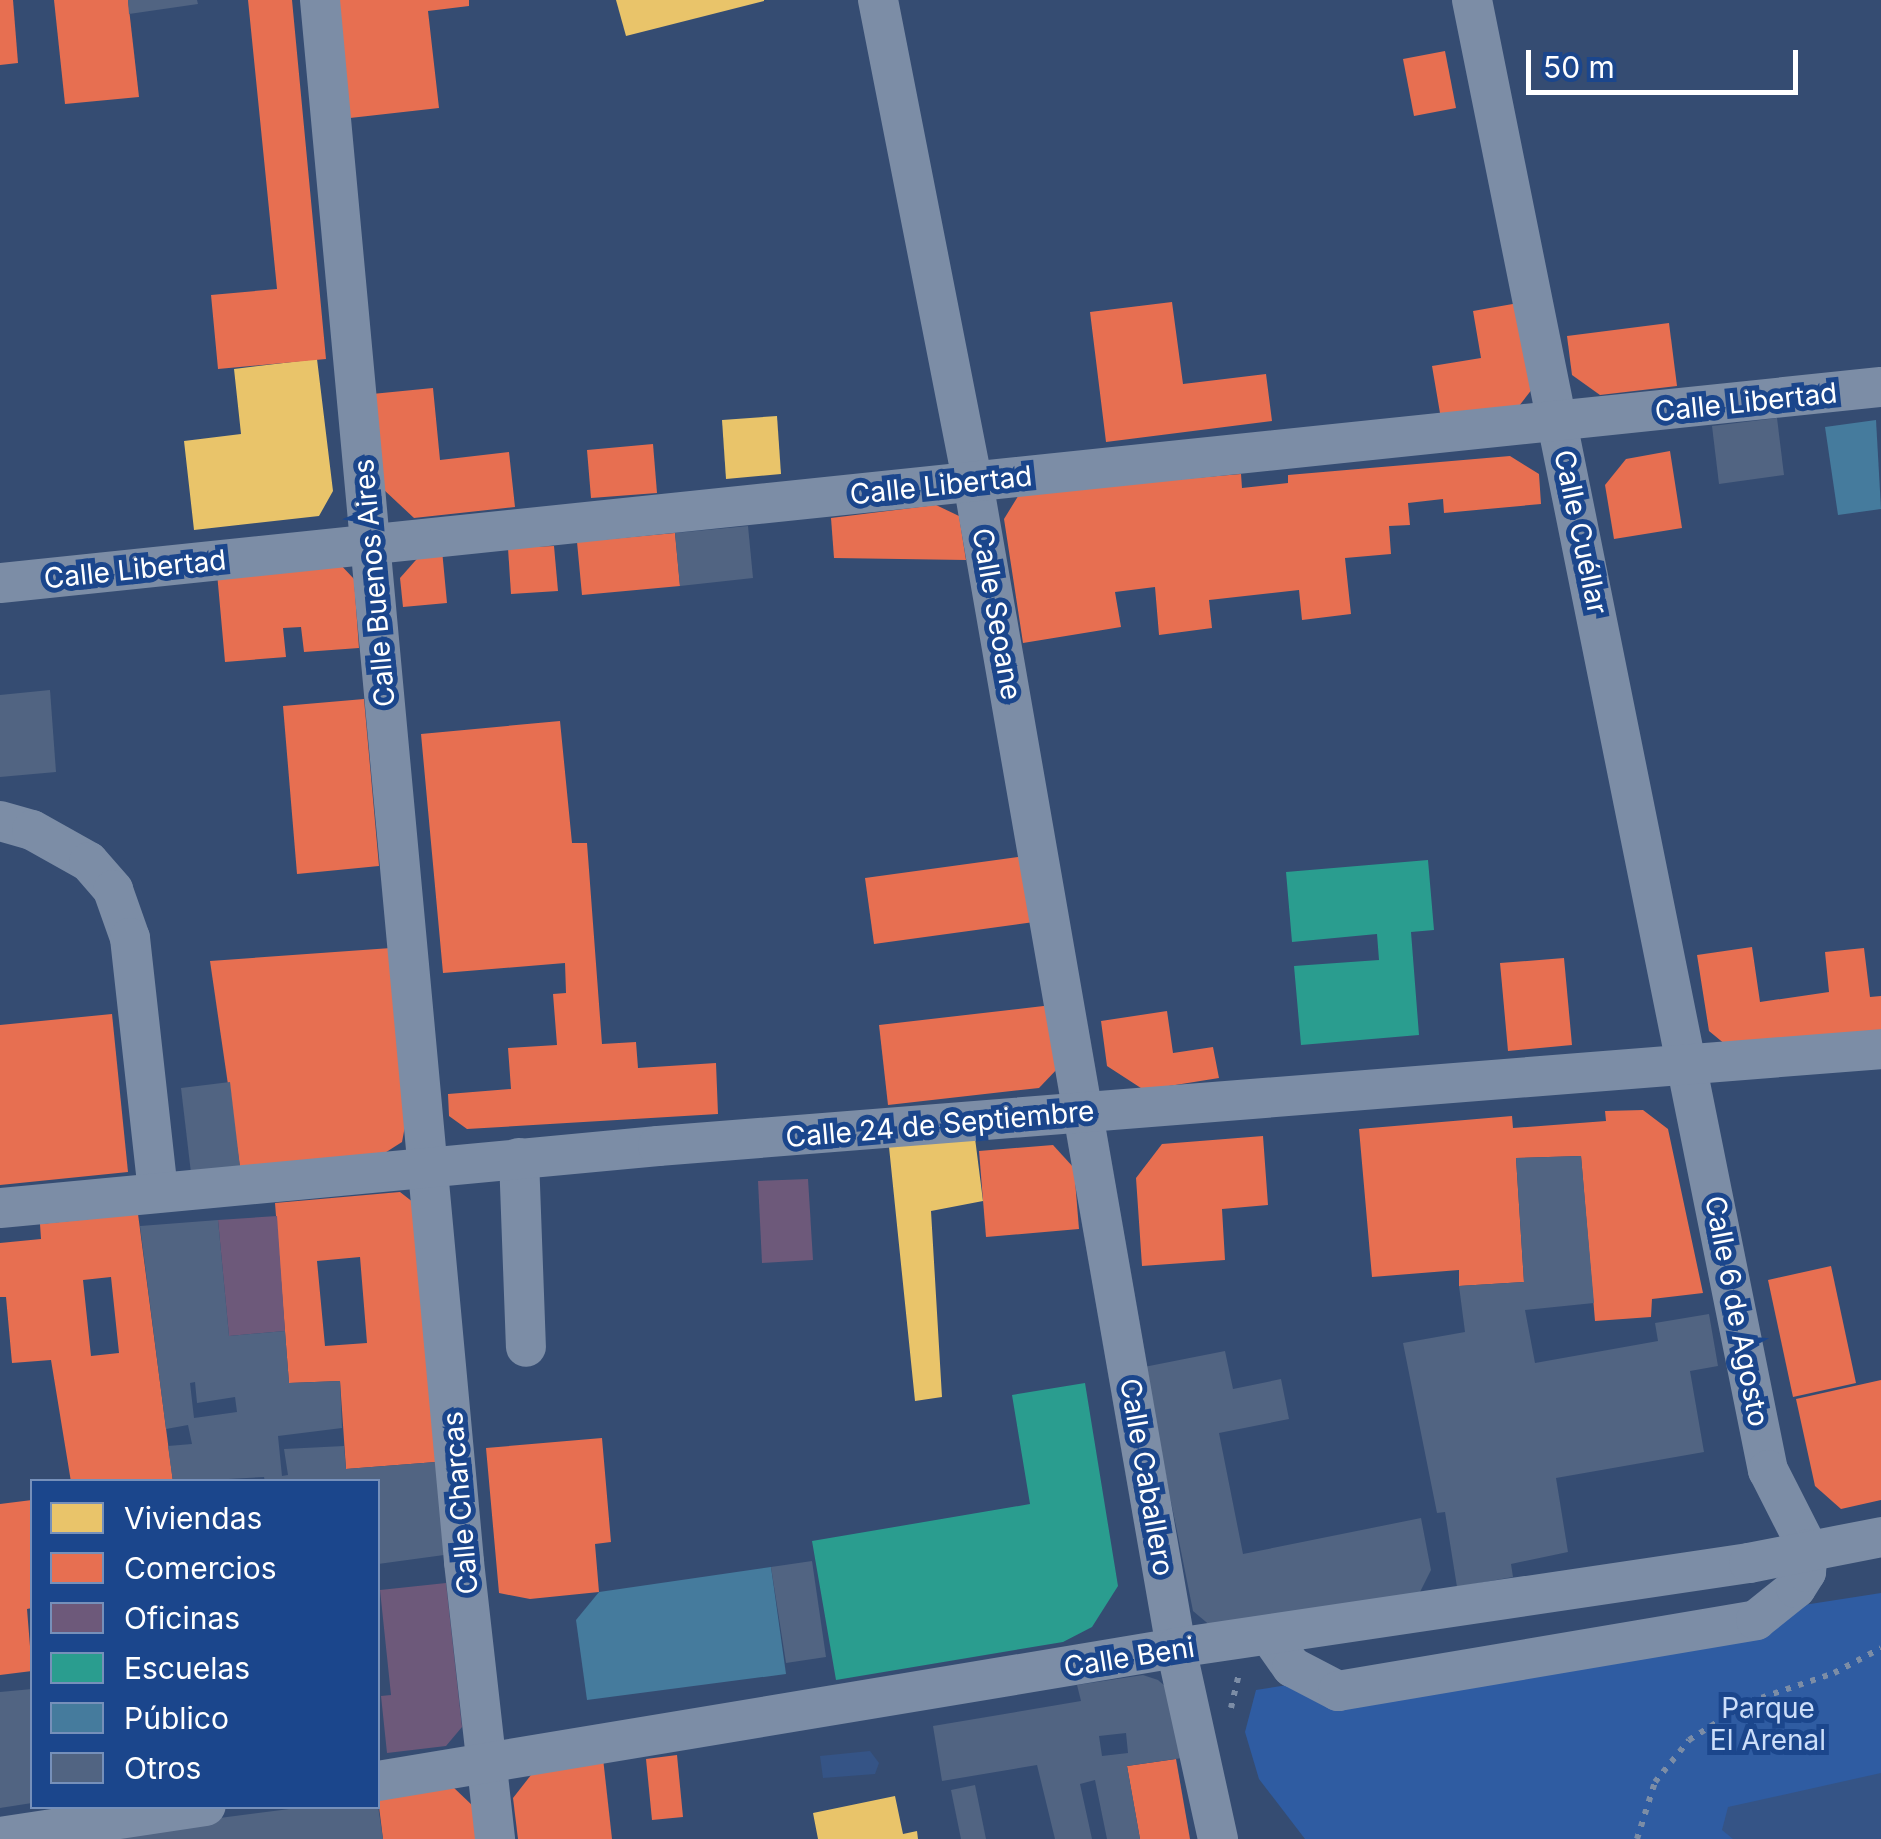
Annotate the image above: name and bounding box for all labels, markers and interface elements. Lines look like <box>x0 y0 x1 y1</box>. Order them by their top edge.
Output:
scale bar <box>1531 30 1804 92</box>
text: 50 m <box>1543 49 1615 85</box>
street label: Calle Libertad <box>1653 376 1839 428</box>
street label: Calle Cuéllar <box>1547 447 1615 617</box>
street label: Calle Buenos Aires <box>346 458 402 708</box>
street label: Calle Libertad <box>848 459 1034 511</box>
street label: Calle Seoane <box>965 525 1029 703</box>
street label: Calle Libertad <box>42 543 228 595</box>
street label: Calle 24 de Septiembre <box>784 1094 1096 1154</box>
street label: Calle 6 de Agosto <box>1698 1193 1776 1429</box>
street label: Calle Caballero <box>1113 1376 1181 1578</box>
street label: Calle Charcas <box>435 1410 485 1596</box>
legend <box>30 1479 380 1809</box>
text: Viviendas <box>124 1500 262 1536</box>
text: Comercios <box>124 1550 277 1586</box>
text: Oficinas <box>124 1600 240 1636</box>
street label: Calle Beni <box>1061 1630 1197 1684</box>
text: Escuelas <box>124 1650 250 1686</box>
park label: Parque El Arenal <box>1710 1691 1826 1757</box>
text: Público <box>124 1700 229 1736</box>
text: Otros <box>124 1750 201 1786</box>

